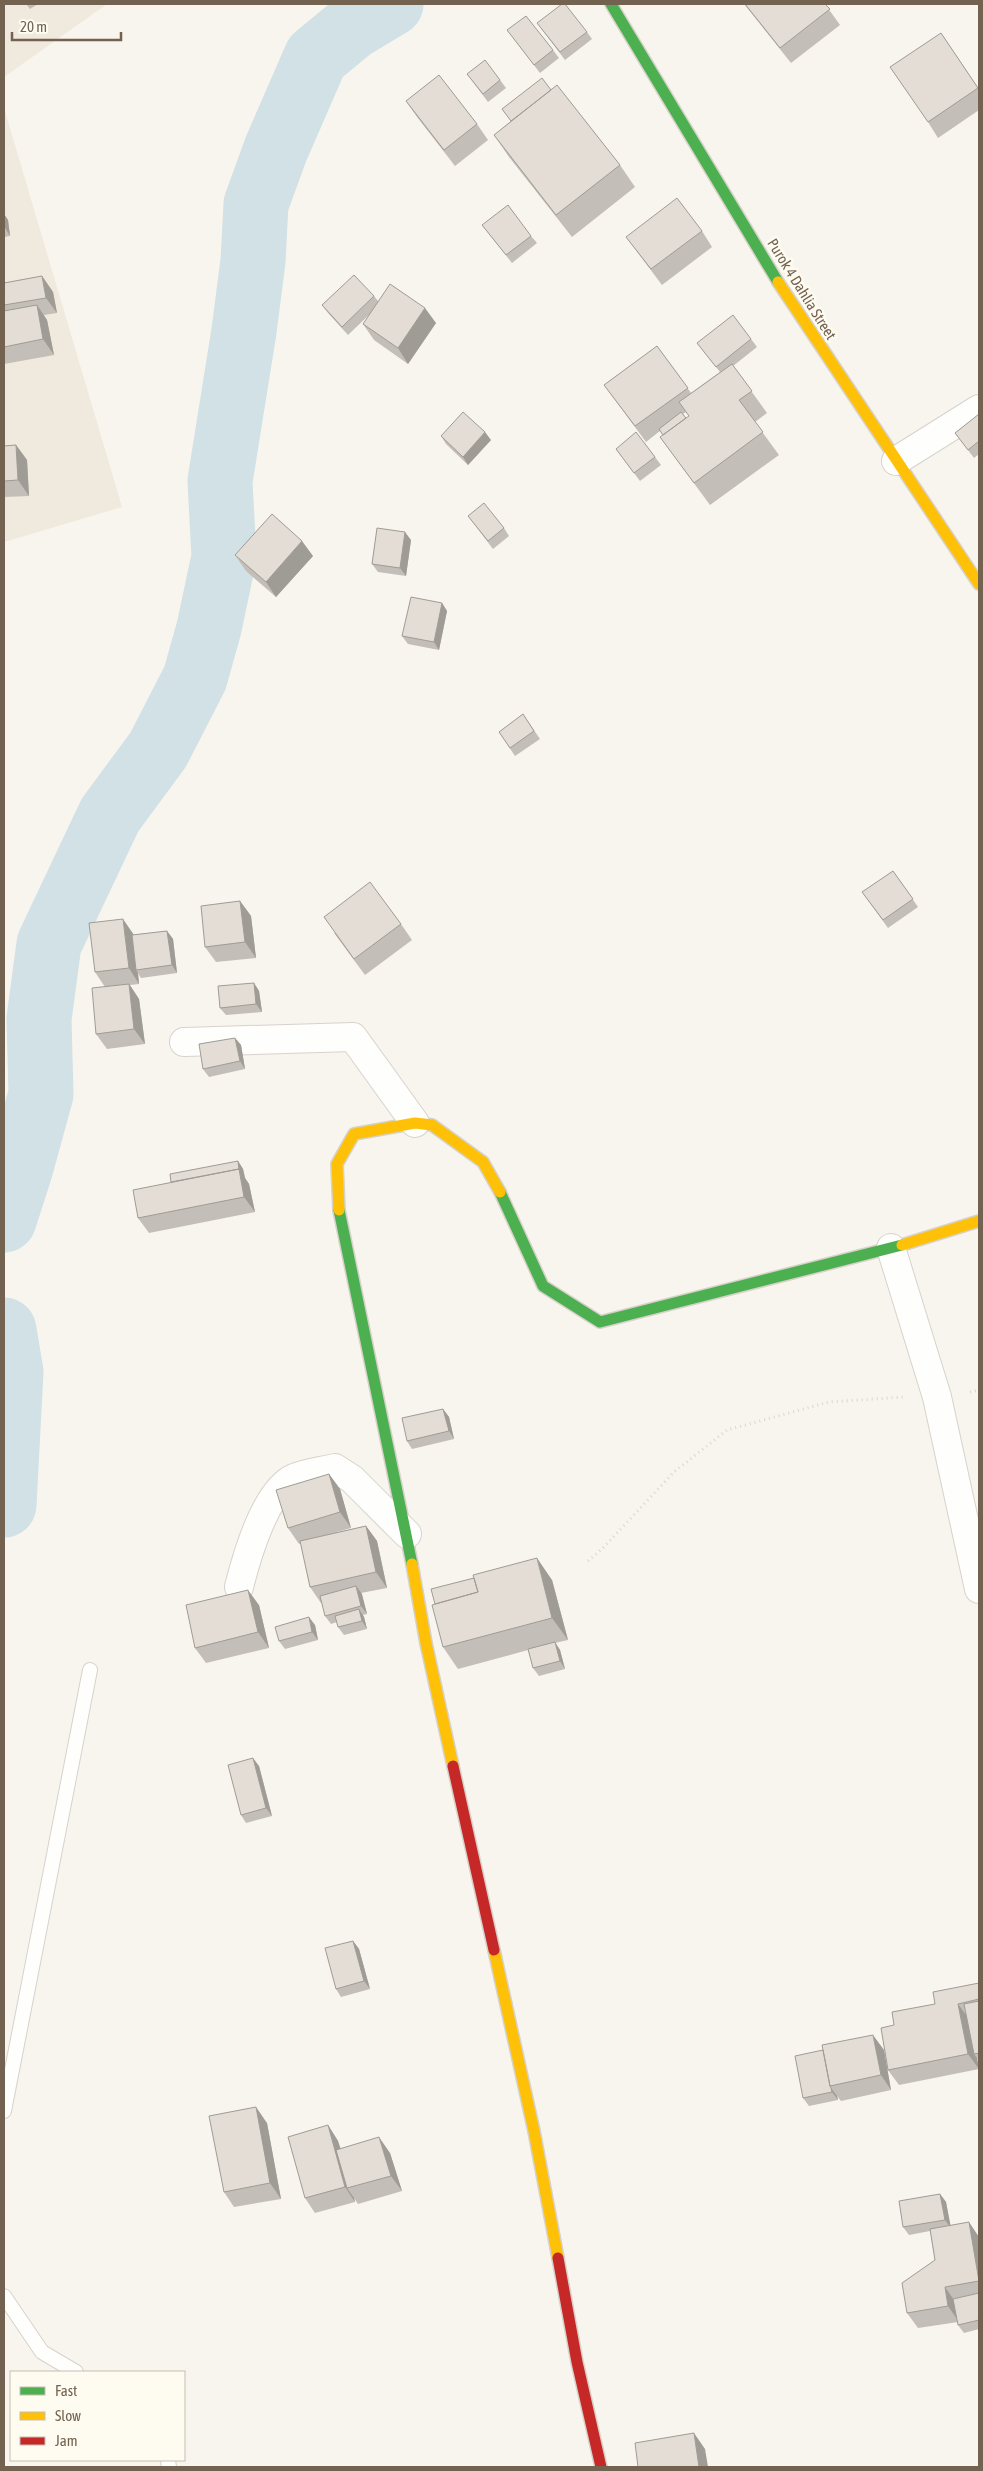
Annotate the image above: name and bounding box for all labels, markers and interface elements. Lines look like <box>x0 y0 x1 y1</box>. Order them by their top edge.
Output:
scale bar <box>12 10 121 42</box>
text: 20 m <box>20 18 47 35</box>
street label: Purok 4 Dahlia Street <box>764 235 840 343</box>
legend <box>10 2371 185 2461</box>
text: Fast <box>55 2382 77 2399</box>
text: Slow <box>55 2407 81 2424</box>
text: Jam <box>55 2432 78 2449</box>

